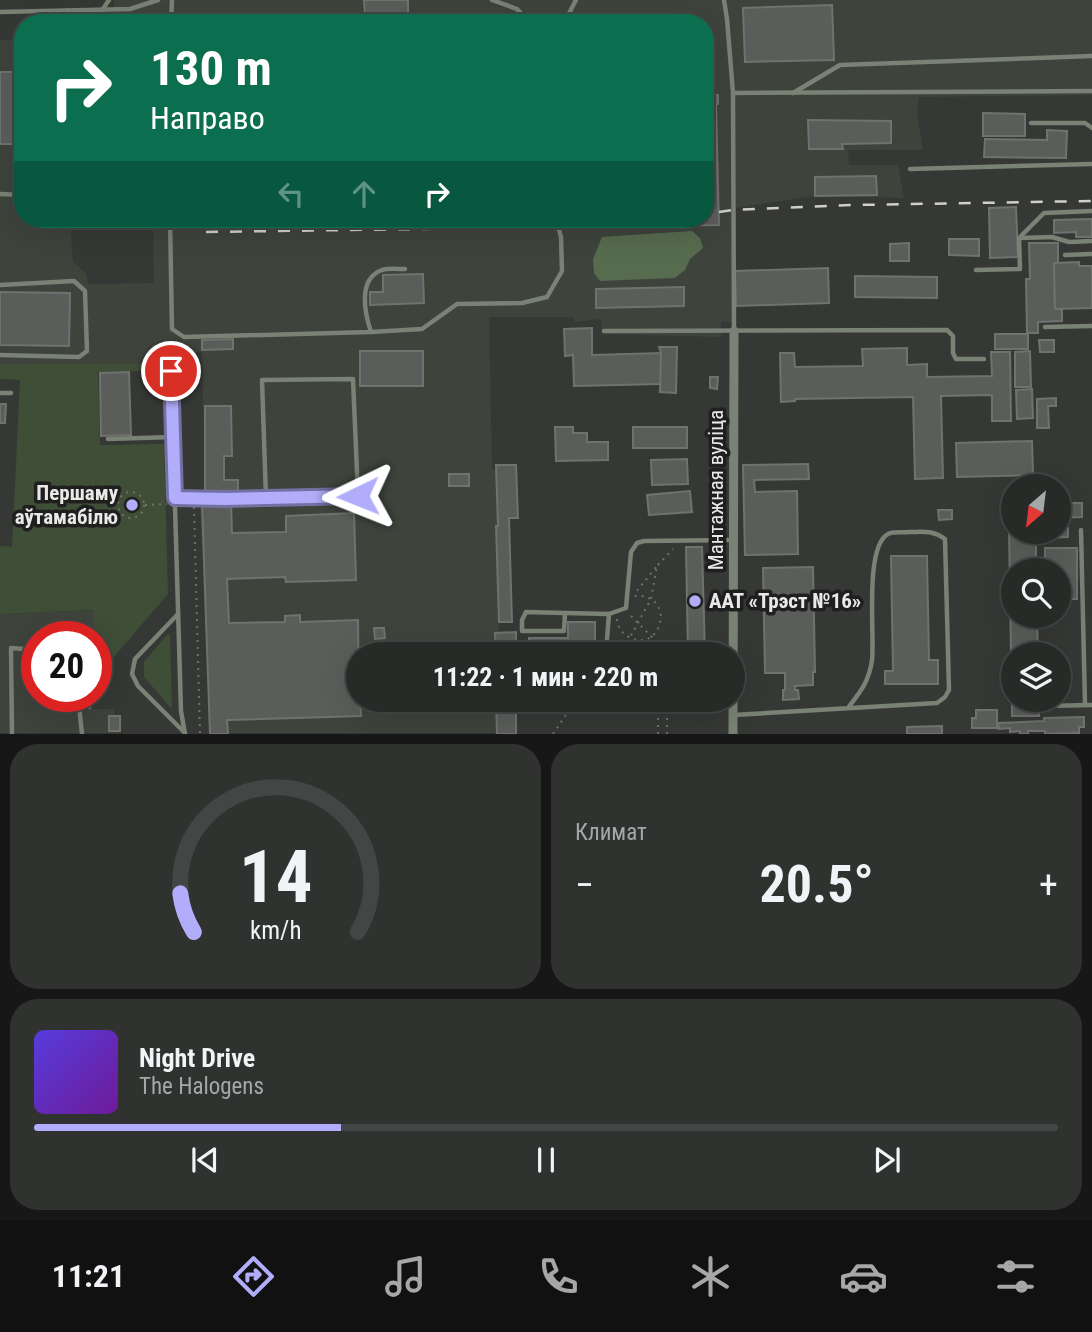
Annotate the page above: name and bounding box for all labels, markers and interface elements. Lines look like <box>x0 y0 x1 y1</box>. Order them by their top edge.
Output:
text: 130 m <box>150 40 272 97</box>
icon: right <box>35 42 126 133</box>
text: Направо <box>150 99 265 137</box>
icon: left <box>272 175 310 213</box>
icon: ahead <box>345 175 383 213</box>
icon: right <box>418 175 456 213</box>
pin <box>141 341 201 401</box>
icon: arrive <box>152 352 190 390</box>
street label: Мантажная вуліца <box>704 410 728 570</box>
position arrow <box>321 459 395 533</box>
north arrow <box>1001 474 1071 544</box>
map controls <box>1001 474 1071 712</box>
place label: Першаму аўтамабілю <box>15 481 119 529</box>
marker: Першаму аўтамабілю <box>124 497 140 513</box>
button: search <box>1001 558 1071 628</box>
place label: ААТ «Трэст №16» <box>709 589 861 613</box>
marker: ААТ «Трэст №16» <box>687 593 703 609</box>
speed limit sign: 20 <box>21 621 112 712</box>
button: layers <box>1001 642 1071 712</box>
text: 11:22 · 1 мин · 220 m <box>433 662 658 692</box>
text: Климат <box>575 819 647 846</box>
text: 14 <box>239 835 312 921</box>
text: 20.5° <box>759 854 874 915</box>
text: − <box>575 863 594 907</box>
text: + <box>1039 863 1058 907</box>
text: km/h <box>250 916 301 945</box>
text: Night Drive <box>139 1043 255 1073</box>
text: The Halogens <box>139 1073 264 1100</box>
icon: previous <box>186 1141 224 1179</box>
icon: pause <box>527 1141 565 1179</box>
icon: next <box>868 1141 906 1179</box>
icon: directions <box>229 1252 278 1301</box>
icon: music <box>381 1252 430 1301</box>
icon: phone <box>534 1252 583 1301</box>
icon: climate <box>686 1252 735 1301</box>
icon: car <box>839 1252 888 1301</box>
icon: filters <box>991 1252 1040 1301</box>
text: 11:21 <box>52 1257 125 1295</box>

